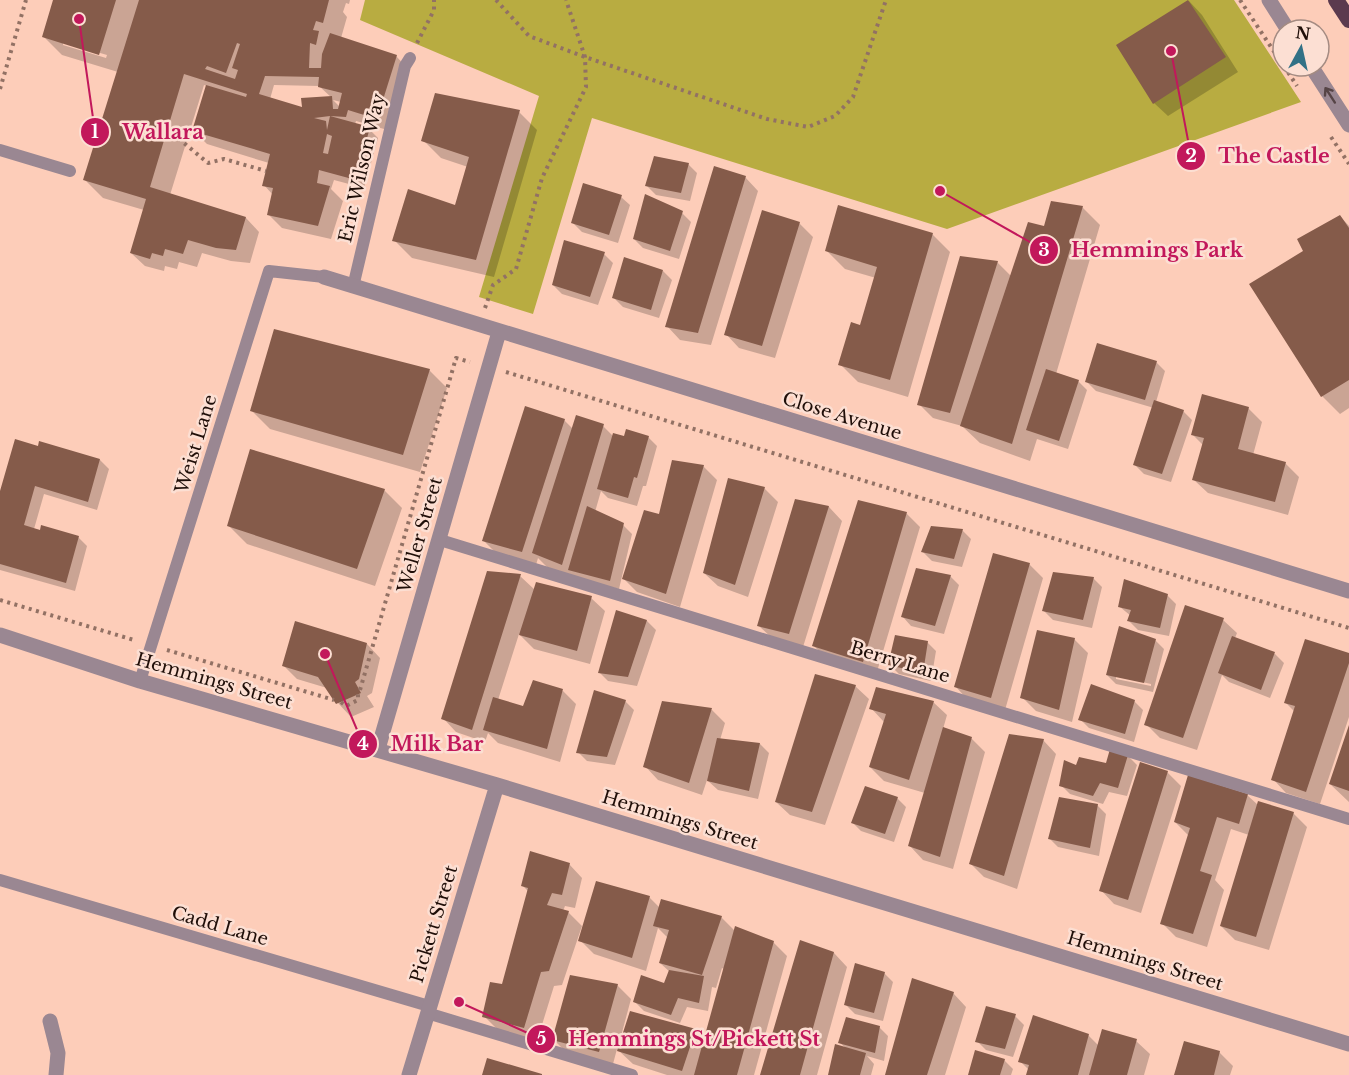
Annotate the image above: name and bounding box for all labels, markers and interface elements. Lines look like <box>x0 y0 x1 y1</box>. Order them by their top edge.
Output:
north arrow <box>1271 18 1331 78</box>
text: N <box>1294 22 1312 44</box>
one-way arrow <box>1324 88 1336 104</box>
street label: Eric Wilson Way <box>334 91 390 245</box>
callout: Wallara <box>80 113 216 151</box>
text: Wallara <box>121 120 204 144</box>
text: 1 <box>91 121 99 143</box>
callout: The Castle <box>1176 137 1341 175</box>
text: The Castle <box>1218 144 1330 168</box>
text: 2 <box>1185 145 1197 167</box>
callout: Hemmings Park <box>1029 231 1255 269</box>
text: Hemmings Park <box>1071 238 1244 262</box>
text: 3 <box>1038 239 1050 261</box>
street label: Close Avenue <box>780 387 904 445</box>
street label: Weist Lane <box>170 392 221 497</box>
street label: Weller Street <box>393 474 447 596</box>
street label: Berry Lane <box>847 636 953 688</box>
street label: Hemmings Street <box>133 648 295 714</box>
callout: Milk Bar <box>348 725 495 763</box>
text: Milk Bar <box>391 732 483 756</box>
text: 4 <box>357 733 369 755</box>
street label: Hemmings Street <box>599 786 761 854</box>
street label: Pickett Street <box>406 862 462 985</box>
street label: Cadd Lane <box>169 902 271 950</box>
street label: Hemmings Street <box>1064 927 1226 995</box>
callout: Hemmings St/Pickett St <box>526 1020 832 1058</box>
text: Hemmings St/Pickett St <box>568 1027 820 1051</box>
text: 5 <box>536 1028 546 1050</box>

